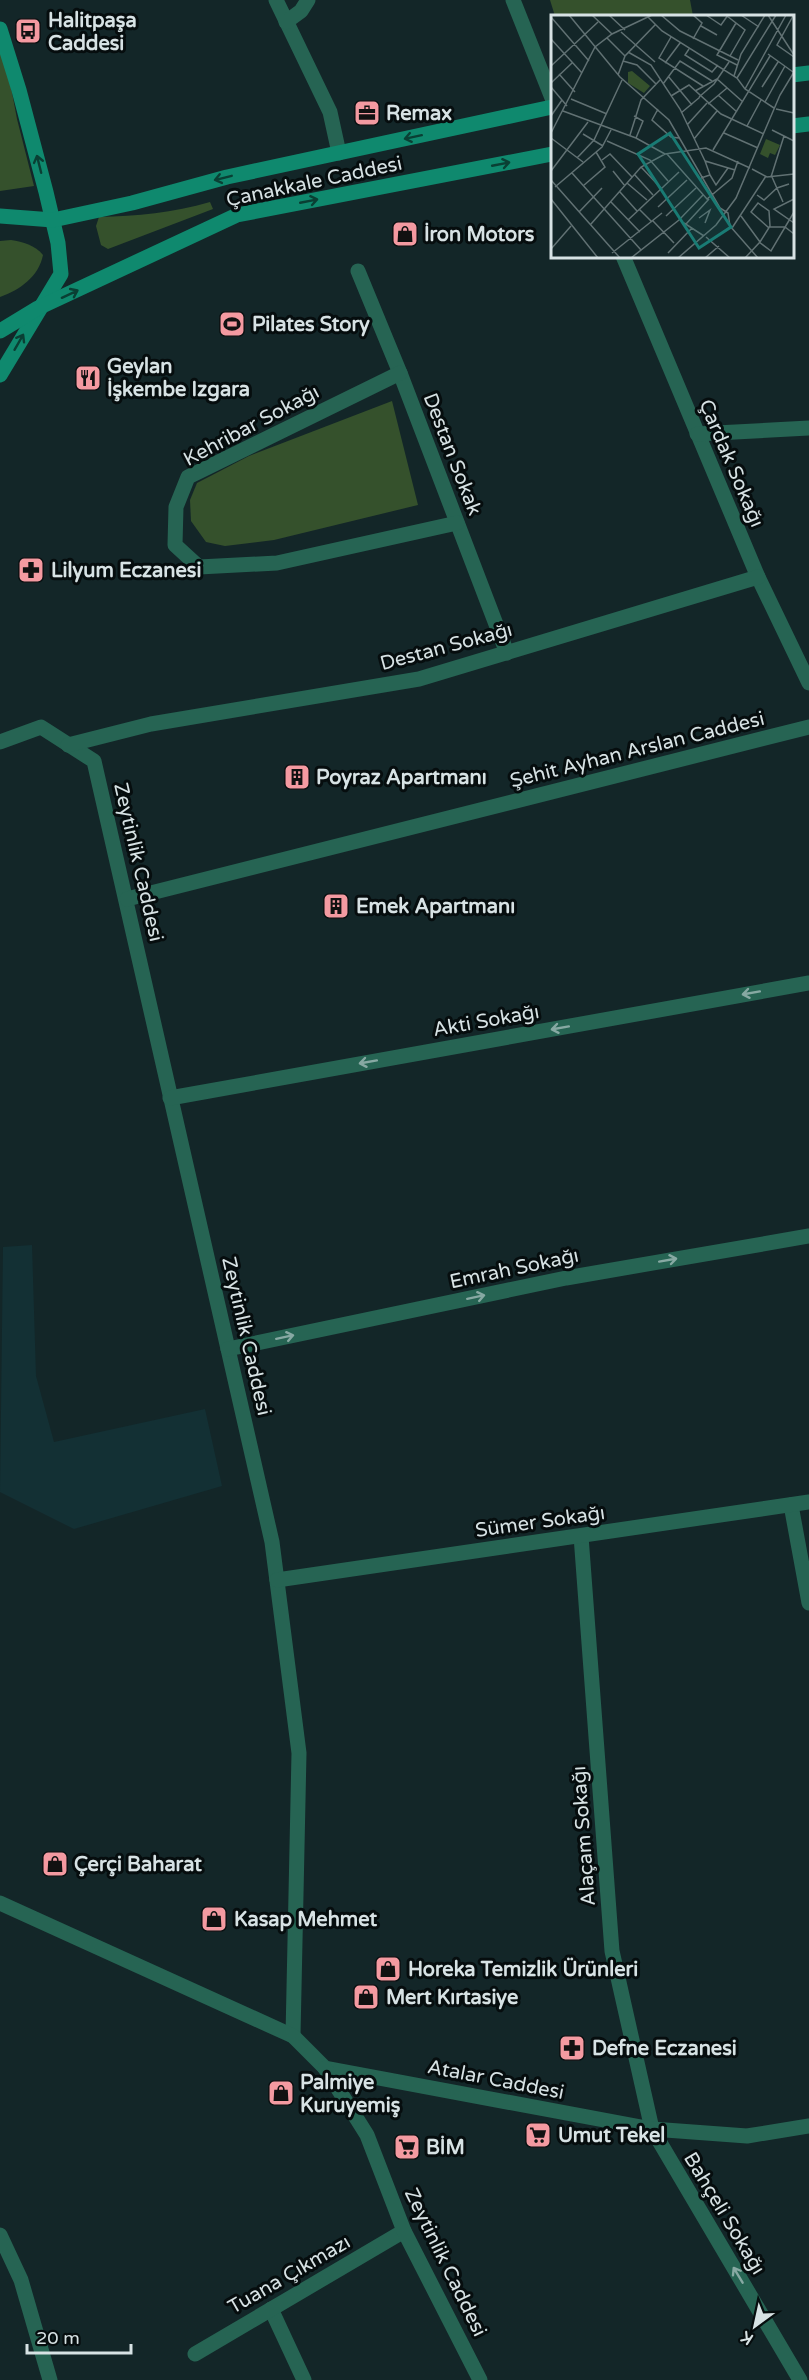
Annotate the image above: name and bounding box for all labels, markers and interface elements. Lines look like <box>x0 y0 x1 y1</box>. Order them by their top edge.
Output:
place label: Halitpaşa Caddesi <box>48 9 137 56</box>
inset map <box>551 15 794 258</box>
bus stop icon: Halitpaşa Caddesi <box>13 16 43 46</box>
office icon: Remax <box>352 98 382 128</box>
place label: Remax <box>386 102 452 126</box>
one-way arrow <box>404 132 423 143</box>
street label: Çanakkale Caddesi <box>224 152 404 212</box>
one-way arrow <box>32 154 44 173</box>
one-way arrow <box>490 158 510 169</box>
one-way arrow <box>214 173 233 185</box>
one-way arrow <box>299 195 318 206</box>
shop icon: İron Motors <box>390 219 420 249</box>
place label: İron Motors <box>424 222 535 247</box>
one-way arrow <box>61 287 79 299</box>
sports icon: Pilates Story <box>217 309 247 339</box>
place label: Pilates Story <box>252 313 370 337</box>
one-way arrow <box>13 334 25 351</box>
place label: Geylan İşkembe Izgara <box>107 355 250 402</box>
restaurant icon: Geylan İşkembe Izgara <box>73 363 103 393</box>
street label: Kehribar Sokağı <box>179 380 323 472</box>
street label: Destan Sokak <box>418 390 486 519</box>
street label: Çardak Sokağı <box>693 396 769 531</box>
pharmacy icon: Lilyum Eczanesi <box>16 555 46 585</box>
place label: Lilyum Eczanesi <box>51 559 201 583</box>
street label: Destan Sokağı <box>378 618 515 676</box>
street label: Şehit Ayhan Arslan Caddesi <box>508 707 767 793</box>
building icon: Poyraz Apartmanı <box>282 762 312 792</box>
place label: Poyraz Apartmanı <box>316 766 487 790</box>
street label: Zeytinlik Caddesi <box>108 780 168 944</box>
building icon: Emek Apartmanı <box>321 891 351 921</box>
place label: Emek Apartmanı <box>356 895 515 919</box>
one-way arrow <box>742 988 762 999</box>
street label: Akti Sokağı <box>431 1000 541 1042</box>
one-way arrow <box>550 1023 570 1034</box>
one-way arrow <box>358 1057 378 1068</box>
street label: Emrah Sokağı <box>448 1244 581 1294</box>
street label: Zeytinlik Caddesi <box>216 1254 276 1418</box>
one-way arrow <box>657 1254 677 1265</box>
one-way arrow <box>466 1290 485 1302</box>
one-way arrow <box>275 1331 294 1342</box>
street label: Sümer Sokağı <box>474 1501 607 1543</box>
street label: Alaçam Sokağı <box>567 1765 601 1907</box>
shop icon: Çerçi Baharat <box>40 1849 70 1879</box>
place label: Çerçi Baharat <box>74 1853 202 1877</box>
shop icon: Kasap Mehmet <box>199 1904 229 1934</box>
place label: Kasap Mehmet <box>234 1908 378 1932</box>
shop icon: Horeka Temizlik Ürünleri <box>373 1954 403 1984</box>
place label: Horeka Temizlik Ürünleri <box>408 1957 638 1982</box>
shop icon: Mert Kırtasiye <box>351 1982 381 2012</box>
place label: Mert Kırtasiye <box>386 1986 518 2010</box>
pharmacy icon: Defne Eczanesi <box>557 2033 587 2063</box>
place label: Defne Eczanesi <box>592 2037 737 2061</box>
street label: Atalar Caddesi <box>425 2055 566 2105</box>
place label: Palmiye Kuruyemiş <box>300 2071 401 2118</box>
shop icon: Palmiye Kuruyemiş <box>266 2078 296 2108</box>
supermarket icon: Umut Tekel <box>523 2120 553 2150</box>
place label: Umut Tekel <box>558 2124 665 2148</box>
supermarket icon: BİM <box>392 2132 422 2162</box>
place label: BİM <box>426 2135 465 2160</box>
street label: Bahçeli Sokağı <box>678 2148 770 2279</box>
street label: Zeytinlik Caddesi <box>399 2184 491 2341</box>
street label: Tuana Çıkmazı <box>224 2230 355 2320</box>
one-way arrow <box>732 2267 744 2284</box>
north arrow <box>725 2296 785 2356</box>
scale bar <box>27 2317 130 2355</box>
text: K <box>737 2326 757 2349</box>
text: 20 m <box>36 2327 80 2349</box>

